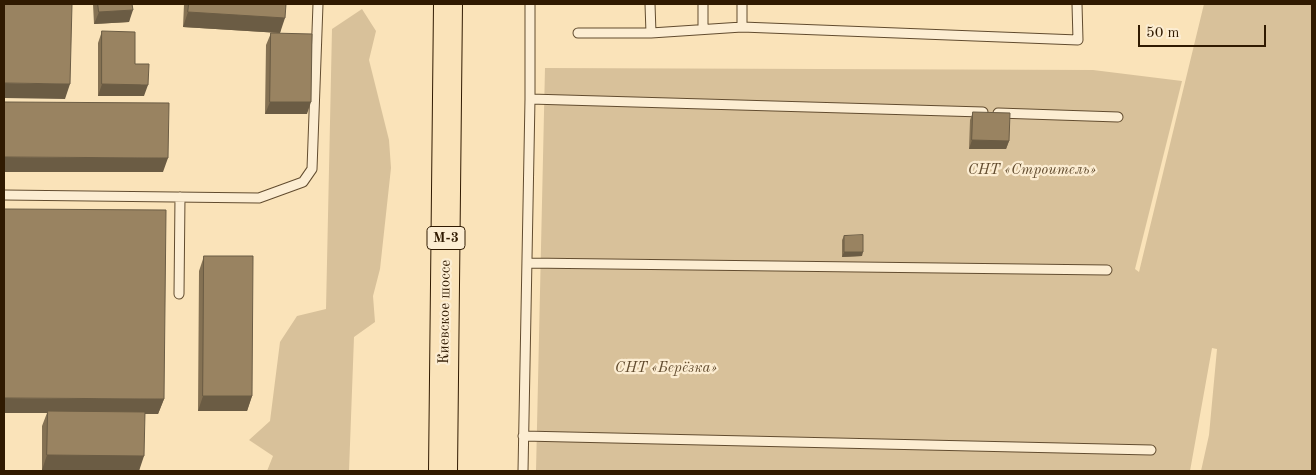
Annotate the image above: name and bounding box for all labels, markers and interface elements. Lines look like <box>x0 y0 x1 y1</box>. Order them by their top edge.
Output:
scale bar <box>1141 15 1268 47</box>
text: 50 m <box>1146 26 1180 41</box>
park label: СНТ «Строитель» <box>968 161 1096 179</box>
road number: М-3 <box>427 227 465 250</box>
street label: Киевское шоссе <box>435 260 455 364</box>
park label: СНТ «Берёзка» <box>615 359 717 377</box>

